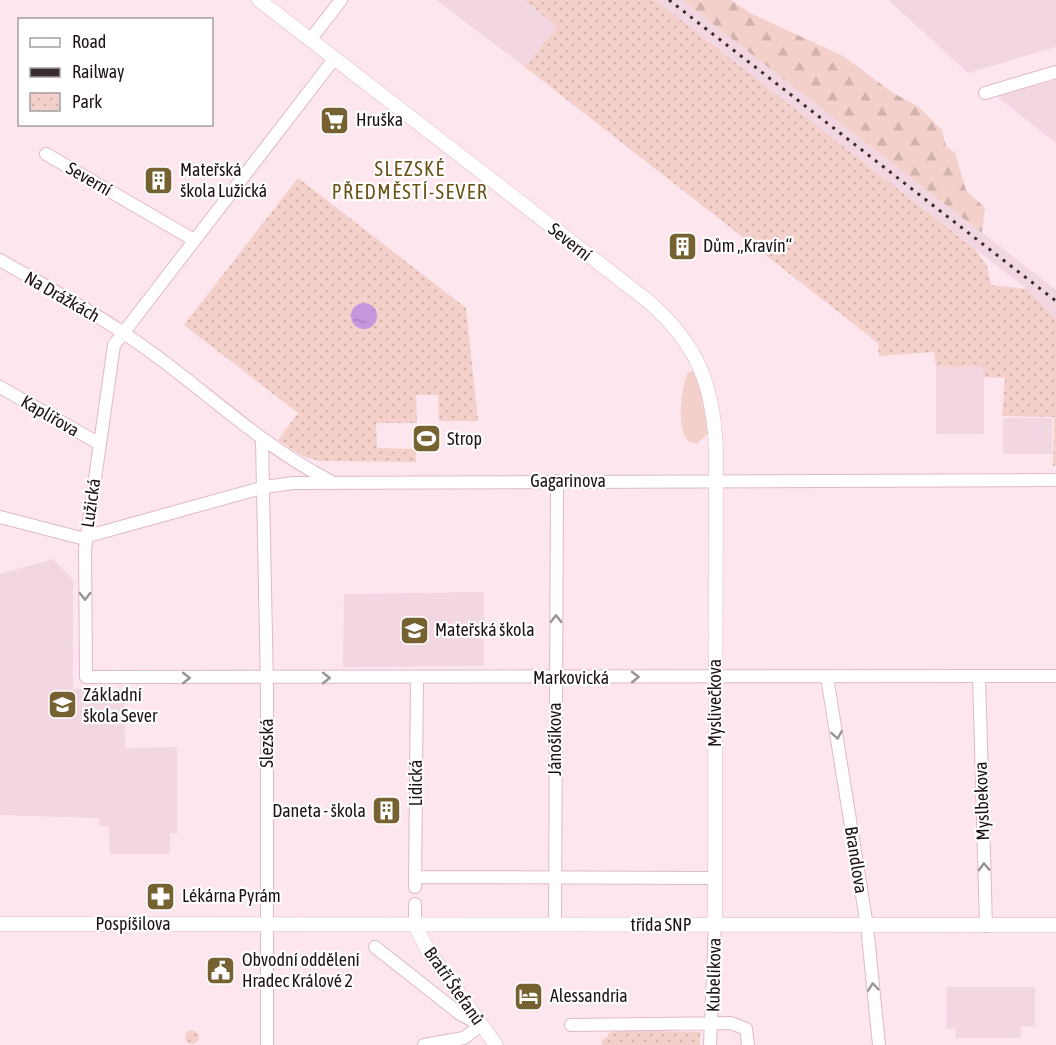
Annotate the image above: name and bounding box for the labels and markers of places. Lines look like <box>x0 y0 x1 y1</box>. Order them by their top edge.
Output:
supermarket icon: Hruška <box>319 104 351 136</box>
place label: Hruška <box>356 109 403 130</box>
place label: Mateřská škola Lužická <box>180 159 267 201</box>
building icon: Mateřská škola Lužická <box>143 164 175 196</box>
building icon: Dům „Kravín“ <box>666 230 698 262</box>
place label: Dům „Kravín“ <box>703 235 792 256</box>
sports icon: Strop <box>410 423 442 455</box>
place label: Strop <box>447 428 482 449</box>
school or university icon: Mateřská škola <box>398 614 430 646</box>
place label: Mateřská škola <box>435 619 535 640</box>
place label: Základní škola Sever <box>83 684 158 726</box>
school or university icon: Základní škola Sever <box>46 689 78 721</box>
building icon: Daneta - škola <box>371 795 403 827</box>
place label: Daneta - škola <box>272 800 366 821</box>
pharmacy icon: Lékárna Pyrám <box>145 880 177 912</box>
place label: Lékárna Pyrám <box>182 885 281 906</box>
place label: Obvodní oddělení Hradec Králové 2 <box>242 949 360 991</box>
public building icon: Obvodní oddělení Hradec Králové 2 <box>205 954 237 986</box>
hotel icon: Alessandria <box>513 980 545 1012</box>
place label: Alessandria <box>550 985 628 1006</box>

